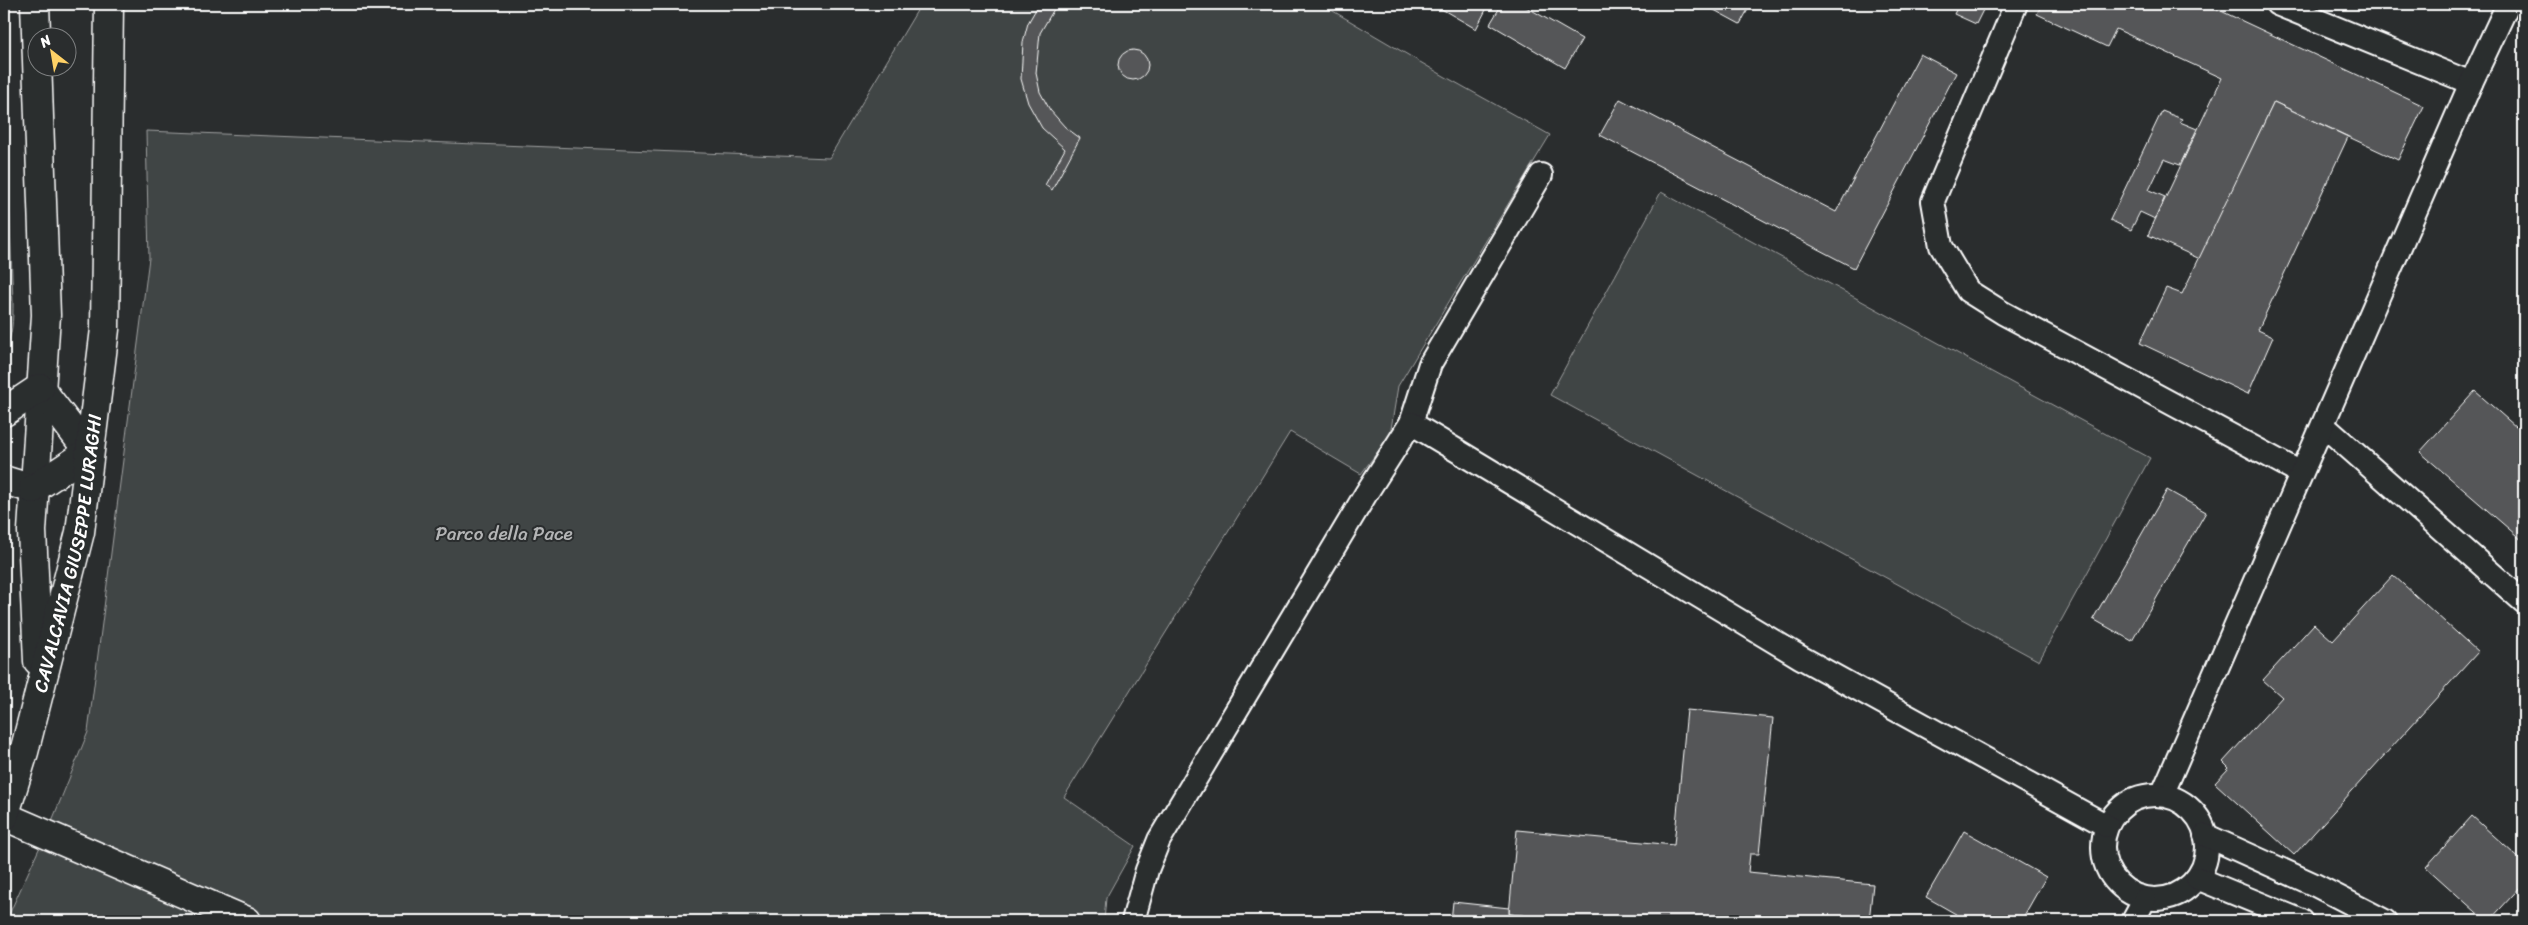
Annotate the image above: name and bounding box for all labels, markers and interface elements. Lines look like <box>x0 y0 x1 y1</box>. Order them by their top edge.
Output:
north arrow <box>28 28 78 78</box>
text: N <box>34 28 56 55</box>
street label: CAVALCAVIA GIUSEPPE LURAGHI <box>24 412 111 696</box>
park label: Parco della Pace <box>435 517 573 550</box>

